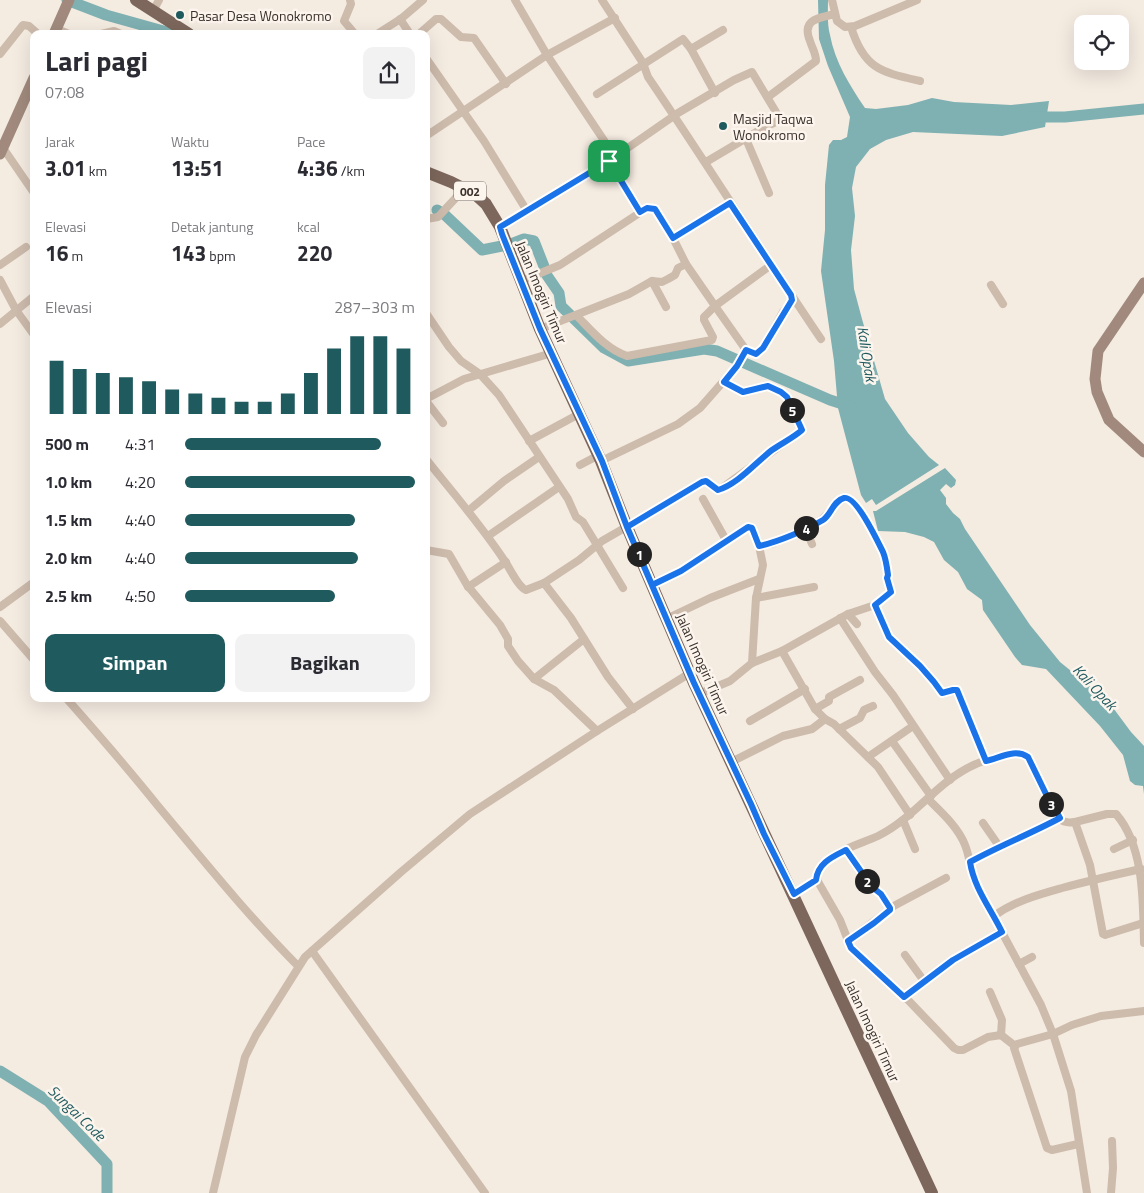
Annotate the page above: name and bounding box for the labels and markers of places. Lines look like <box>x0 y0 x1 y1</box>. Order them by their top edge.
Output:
place label: Pasar Desa Wonokromo <box>190 5 332 26</box>
marker: Pasar Desa Wonokromo <box>174 9 186 21</box>
place label: Masjid Taqwa Wonokromo <box>733 108 813 145</box>
marker: Masjid Taqwa Wonokromo <box>717 120 729 132</box>
pin <box>588 140 630 182</box>
pin: 5 <box>780 398 804 422</box>
pin: 4 <box>794 516 818 540</box>
pin: 1 <box>626 542 652 566</box>
pin: 3 <box>1038 792 1064 816</box>
pin: 2 <box>854 868 880 894</box>

